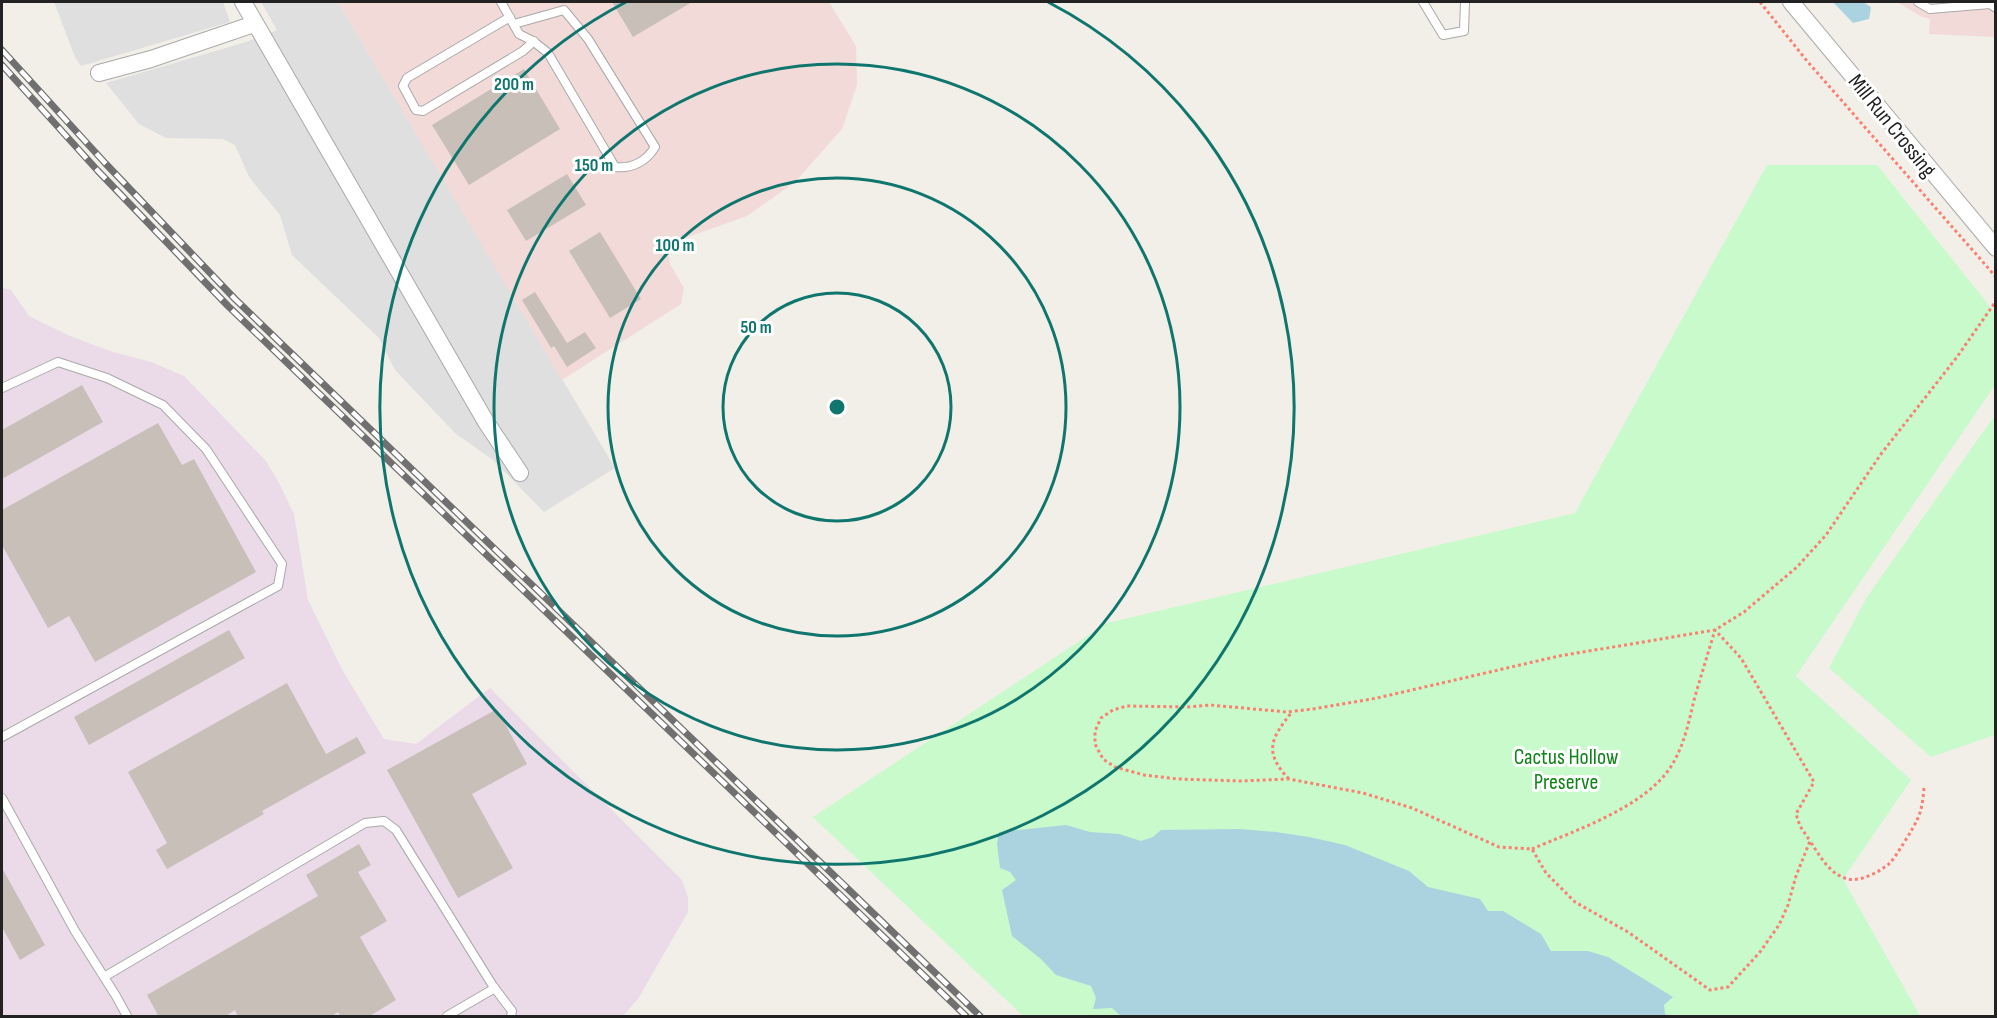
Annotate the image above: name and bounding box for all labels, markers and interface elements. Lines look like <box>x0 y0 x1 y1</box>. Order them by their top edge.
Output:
street label: Mill Run Crossing <box>1842 69 1942 183</box>
text: 200 m <box>494 74 534 95</box>
text: 150 m <box>575 155 613 176</box>
text: 100 m <box>656 235 695 256</box>
text: 50 m <box>740 317 772 338</box>
centre of rings <box>827 397 847 417</box>
park label: Cactus Hollow Preserve <box>1514 744 1618 796</box>

